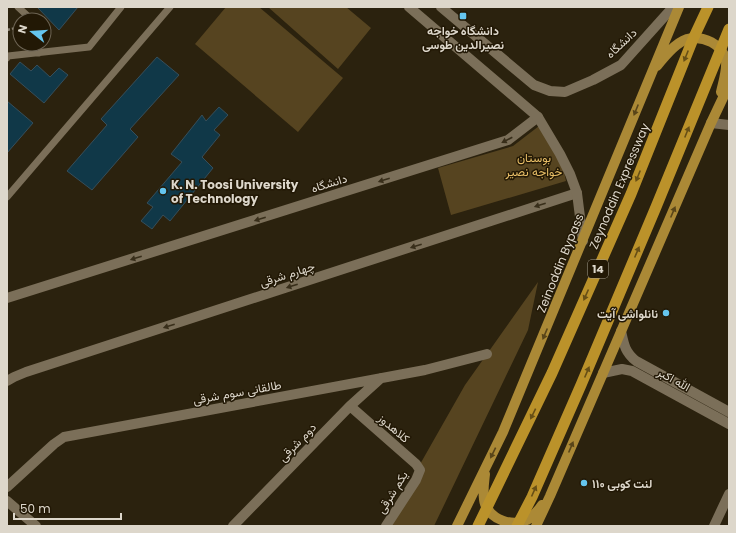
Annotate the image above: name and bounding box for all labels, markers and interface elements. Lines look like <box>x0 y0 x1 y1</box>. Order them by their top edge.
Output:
marker: دانشگاه خواجه نصیرالدین طوسی <box>458 11 468 21</box>
north arrow <box>12 12 52 52</box>
place label: دانشگاه خواجه نصیرالدین طوسی <box>422 22 505 53</box>
text: N <box>14 23 31 35</box>
street label: دانشگاه <box>602 24 640 62</box>
one-way arrow <box>683 50 689 62</box>
one-way arrow <box>633 104 639 115</box>
street label: Zeynoddin Expressway <box>585 120 653 252</box>
one-way arrow <box>684 125 690 137</box>
one-way arrow <box>501 137 513 143</box>
park label: بوستان خواجه نصیر <box>505 149 562 180</box>
street label: دانشگاه <box>309 169 349 197</box>
one-way arrow <box>635 171 641 182</box>
place label: K. N. Toosi University of Technology <box>171 176 299 207</box>
one-way arrow <box>378 177 390 183</box>
marker: K. N. Toosi University of Technology <box>158 186 168 196</box>
one-way arrow <box>533 203 545 209</box>
one-way arrow <box>670 206 676 218</box>
street label: Zeinoddin Bypass <box>532 211 588 315</box>
one-way arrow <box>254 216 266 222</box>
one-way arrow <box>410 243 422 249</box>
one-way arrow <box>634 246 640 258</box>
one-way arrow <box>130 255 142 261</box>
street label: چهارم شرقی <box>257 257 317 291</box>
road number: 14 <box>588 260 608 278</box>
one-way arrow <box>286 283 298 289</box>
one-way arrow <box>583 290 589 302</box>
place label: نانلواشی آیت <box>597 305 658 322</box>
marker: نانلواشی آیت <box>661 308 671 318</box>
one-way arrow <box>162 323 174 329</box>
one-way arrow <box>541 328 547 340</box>
street label: الله اکبر <box>654 363 694 395</box>
one-way arrow <box>584 365 590 377</box>
street label: طالقانی سوم شرقی <box>191 376 283 408</box>
one-way arrow <box>530 408 536 420</box>
street label: کلاهدوز <box>374 409 413 446</box>
street label: دوم شرقی <box>274 419 320 465</box>
one-way arrow <box>568 441 575 453</box>
one-way arrow <box>490 447 496 459</box>
street label: یکم شرقی <box>372 467 412 517</box>
place label: لنت کوبی ۱۱۰ <box>592 475 652 492</box>
marker: لنت کوبی ۱۱۰ <box>579 478 589 488</box>
one-way arrow <box>531 485 537 496</box>
scale bar <box>14 495 121 521</box>
text: 50 m <box>20 500 51 517</box>

